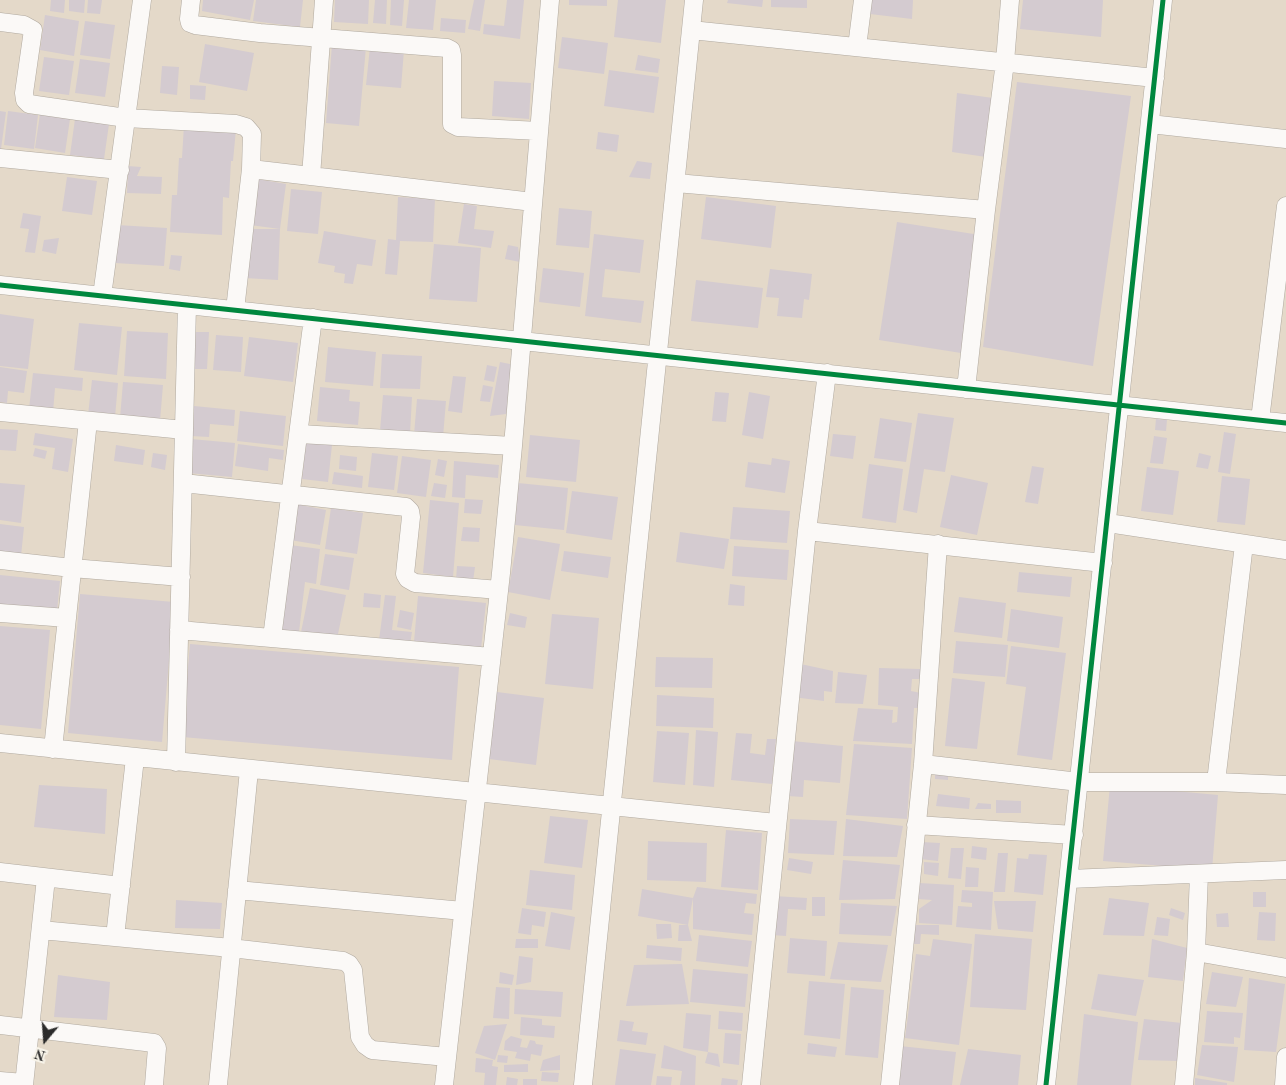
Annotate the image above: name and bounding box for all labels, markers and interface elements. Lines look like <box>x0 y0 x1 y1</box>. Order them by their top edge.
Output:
north arrow <box>20 1015 70 1065</box>
text: N <box>33 1046 48 1063</box>

